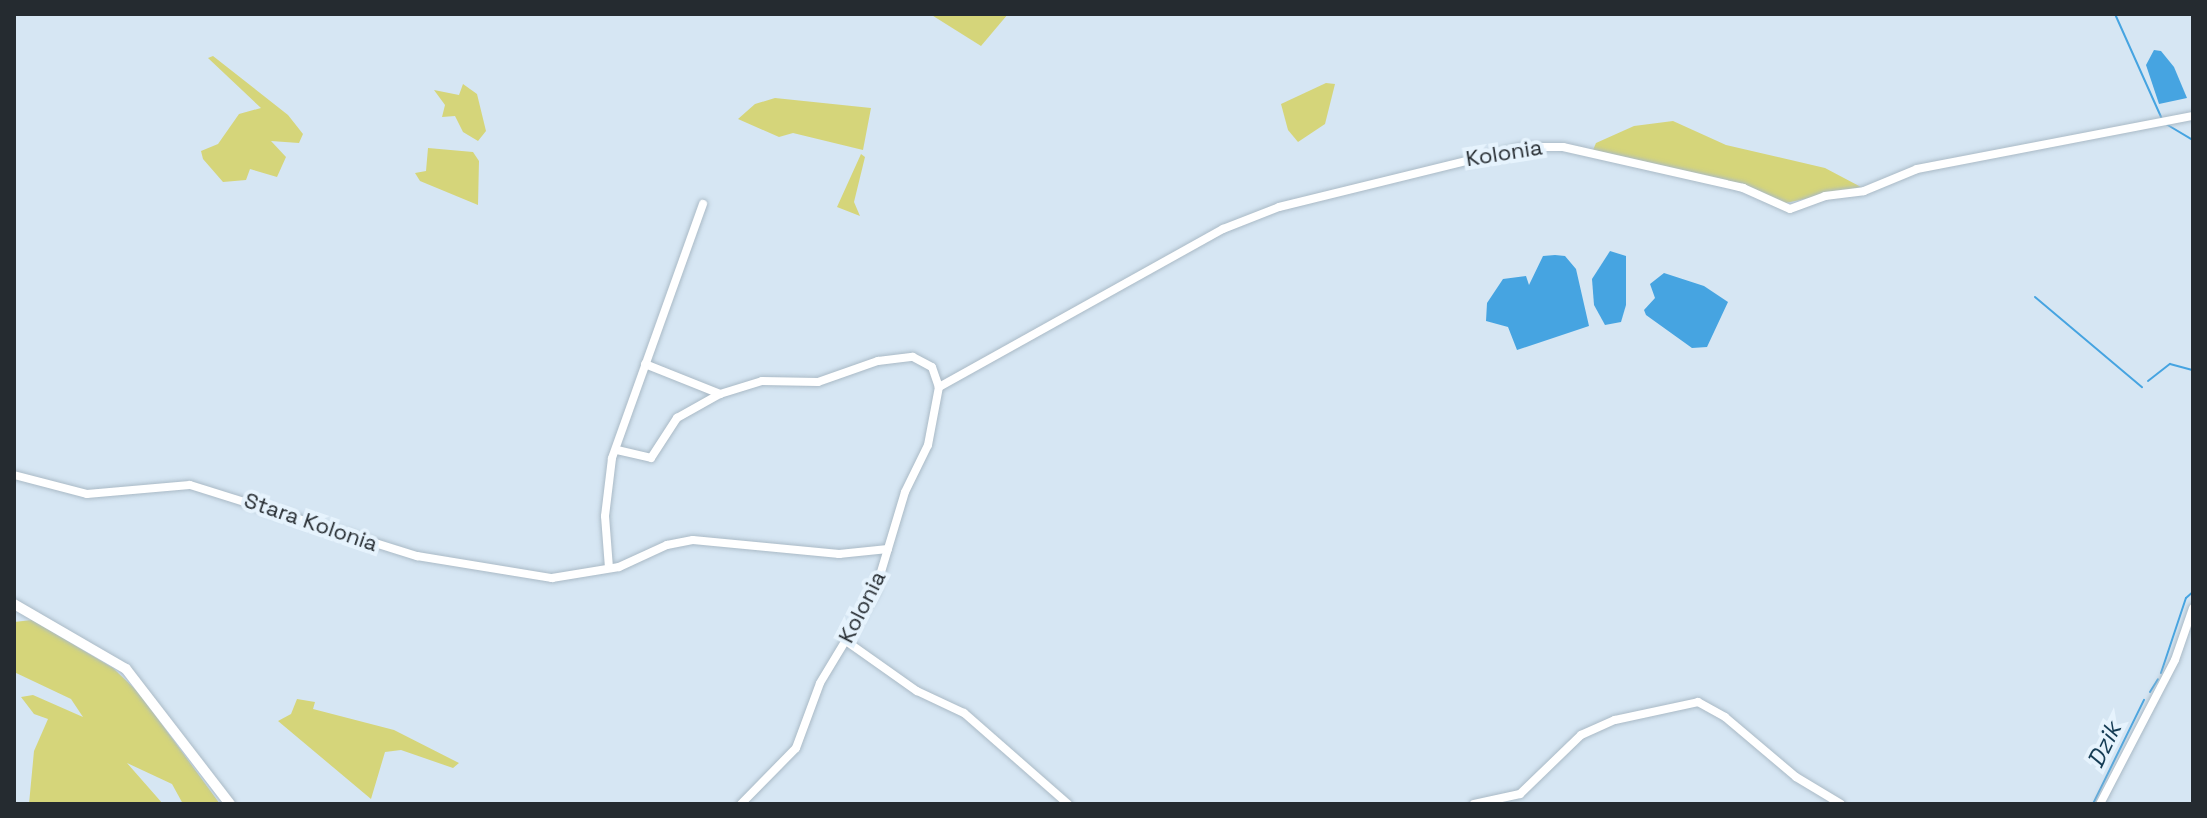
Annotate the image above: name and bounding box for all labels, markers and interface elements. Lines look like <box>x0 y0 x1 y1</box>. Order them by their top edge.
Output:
street label: Kolonia <box>1464 134 1544 172</box>
street label: Stara Kolonia <box>241 487 381 557</box>
street label: Kolonia <box>833 567 891 647</box>
water label: Dzik <box>2081 717 2127 773</box>

